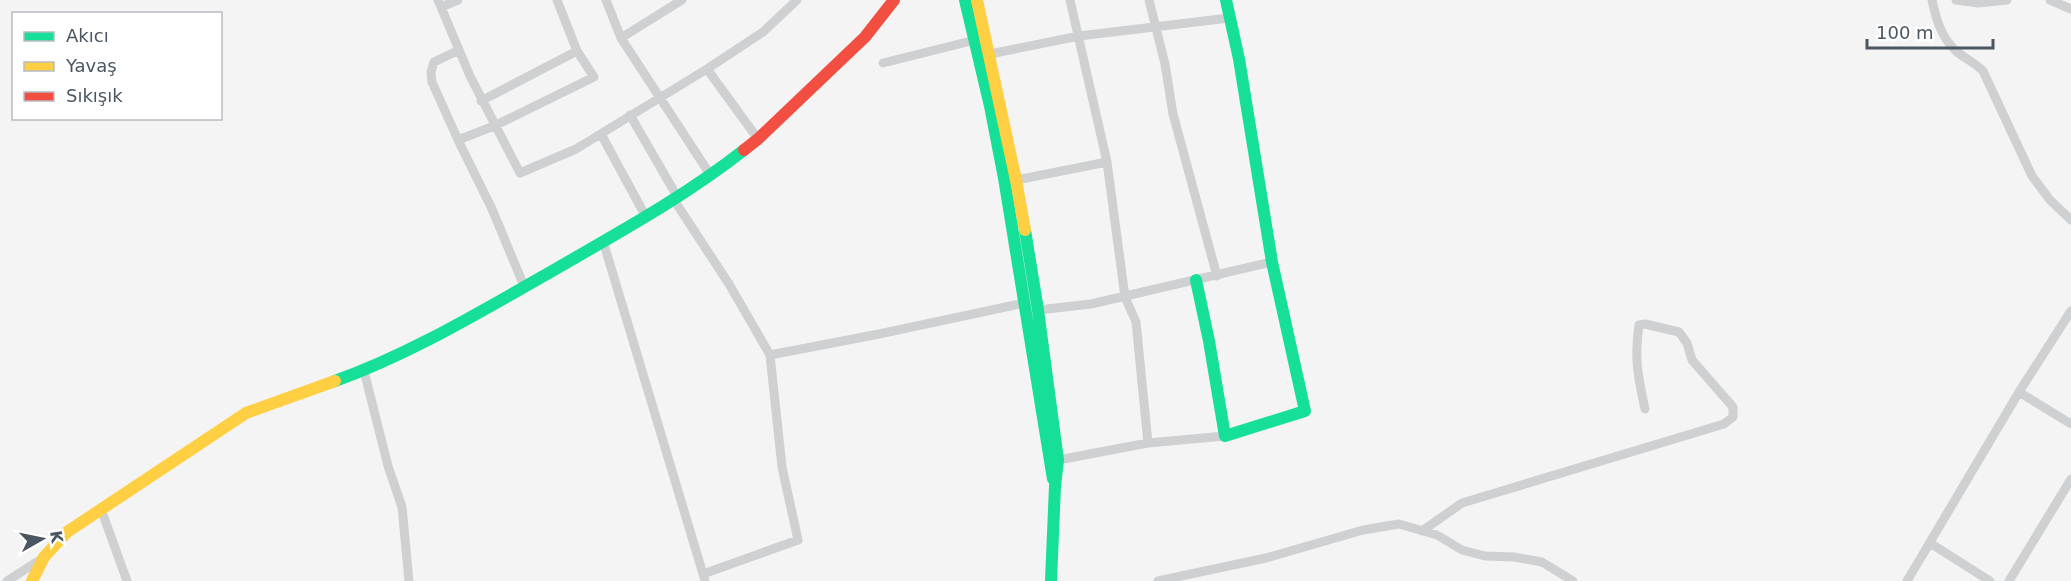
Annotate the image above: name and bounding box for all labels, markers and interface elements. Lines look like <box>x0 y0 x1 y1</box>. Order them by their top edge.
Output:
legend <box>12 12 222 120</box>
scale bar <box>1867 12 1993 50</box>
text: 100 m <box>1876 22 1934 43</box>
text: Akıcı <box>66 25 109 46</box>
text: Yavaş <box>65 55 117 76</box>
text: Sıkışık <box>66 85 123 106</box>
north arrow <box>12 509 72 569</box>
text: K <box>46 529 67 545</box>

